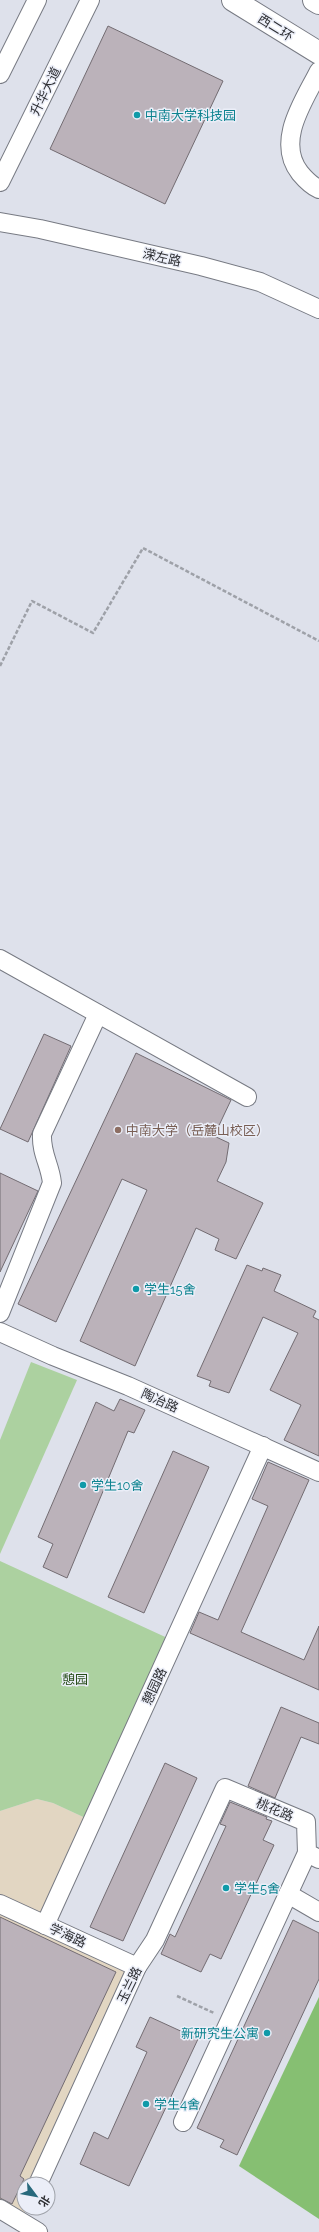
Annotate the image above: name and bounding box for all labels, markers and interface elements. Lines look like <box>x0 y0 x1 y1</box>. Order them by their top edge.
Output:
street label: 西二环 <box>255 11 296 44</box>
street label: 升华大道 <box>27 65 64 118</box>
place label: 中南大学科技园 <box>145 108 236 123</box>
marker: 中南大学科技园 <box>132 110 142 120</box>
street label: 溁左路 <box>141 246 183 269</box>
place label: 中南大学（岳麓山校区） <box>126 1123 269 1138</box>
marker: 中南大学（岳麓山校区） <box>113 1125 123 1135</box>
place label: 学生15舍 <box>144 1282 196 1297</box>
marker: 学生15舍 <box>131 1284 141 1294</box>
street label: 陶冶路 <box>139 1386 181 1415</box>
place label: 学生10舍 <box>91 1478 144 1493</box>
marker: 学生10舍 <box>78 1480 88 1490</box>
street label: 憩园路 <box>139 1665 169 1707</box>
park label: 憩园 <box>62 1672 88 1687</box>
street label: 桃花路 <box>254 1795 296 1824</box>
place label: 学生5舍 <box>234 1881 280 1896</box>
marker: 学生5舍 <box>221 1883 231 1893</box>
street label: 学海路 <box>47 1920 89 1950</box>
street label: 玉兰路 <box>114 1964 145 2006</box>
place label: 新研究生公寓 <box>181 2026 259 2041</box>
marker: 新研究生公寓 <box>262 2028 272 2038</box>
place label: 学生4舍 <box>154 2097 200 2112</box>
marker: 学生4舍 <box>141 2099 151 2109</box>
north arrow <box>16 2176 56 2216</box>
text: 北 <box>36 2193 52 2209</box>

